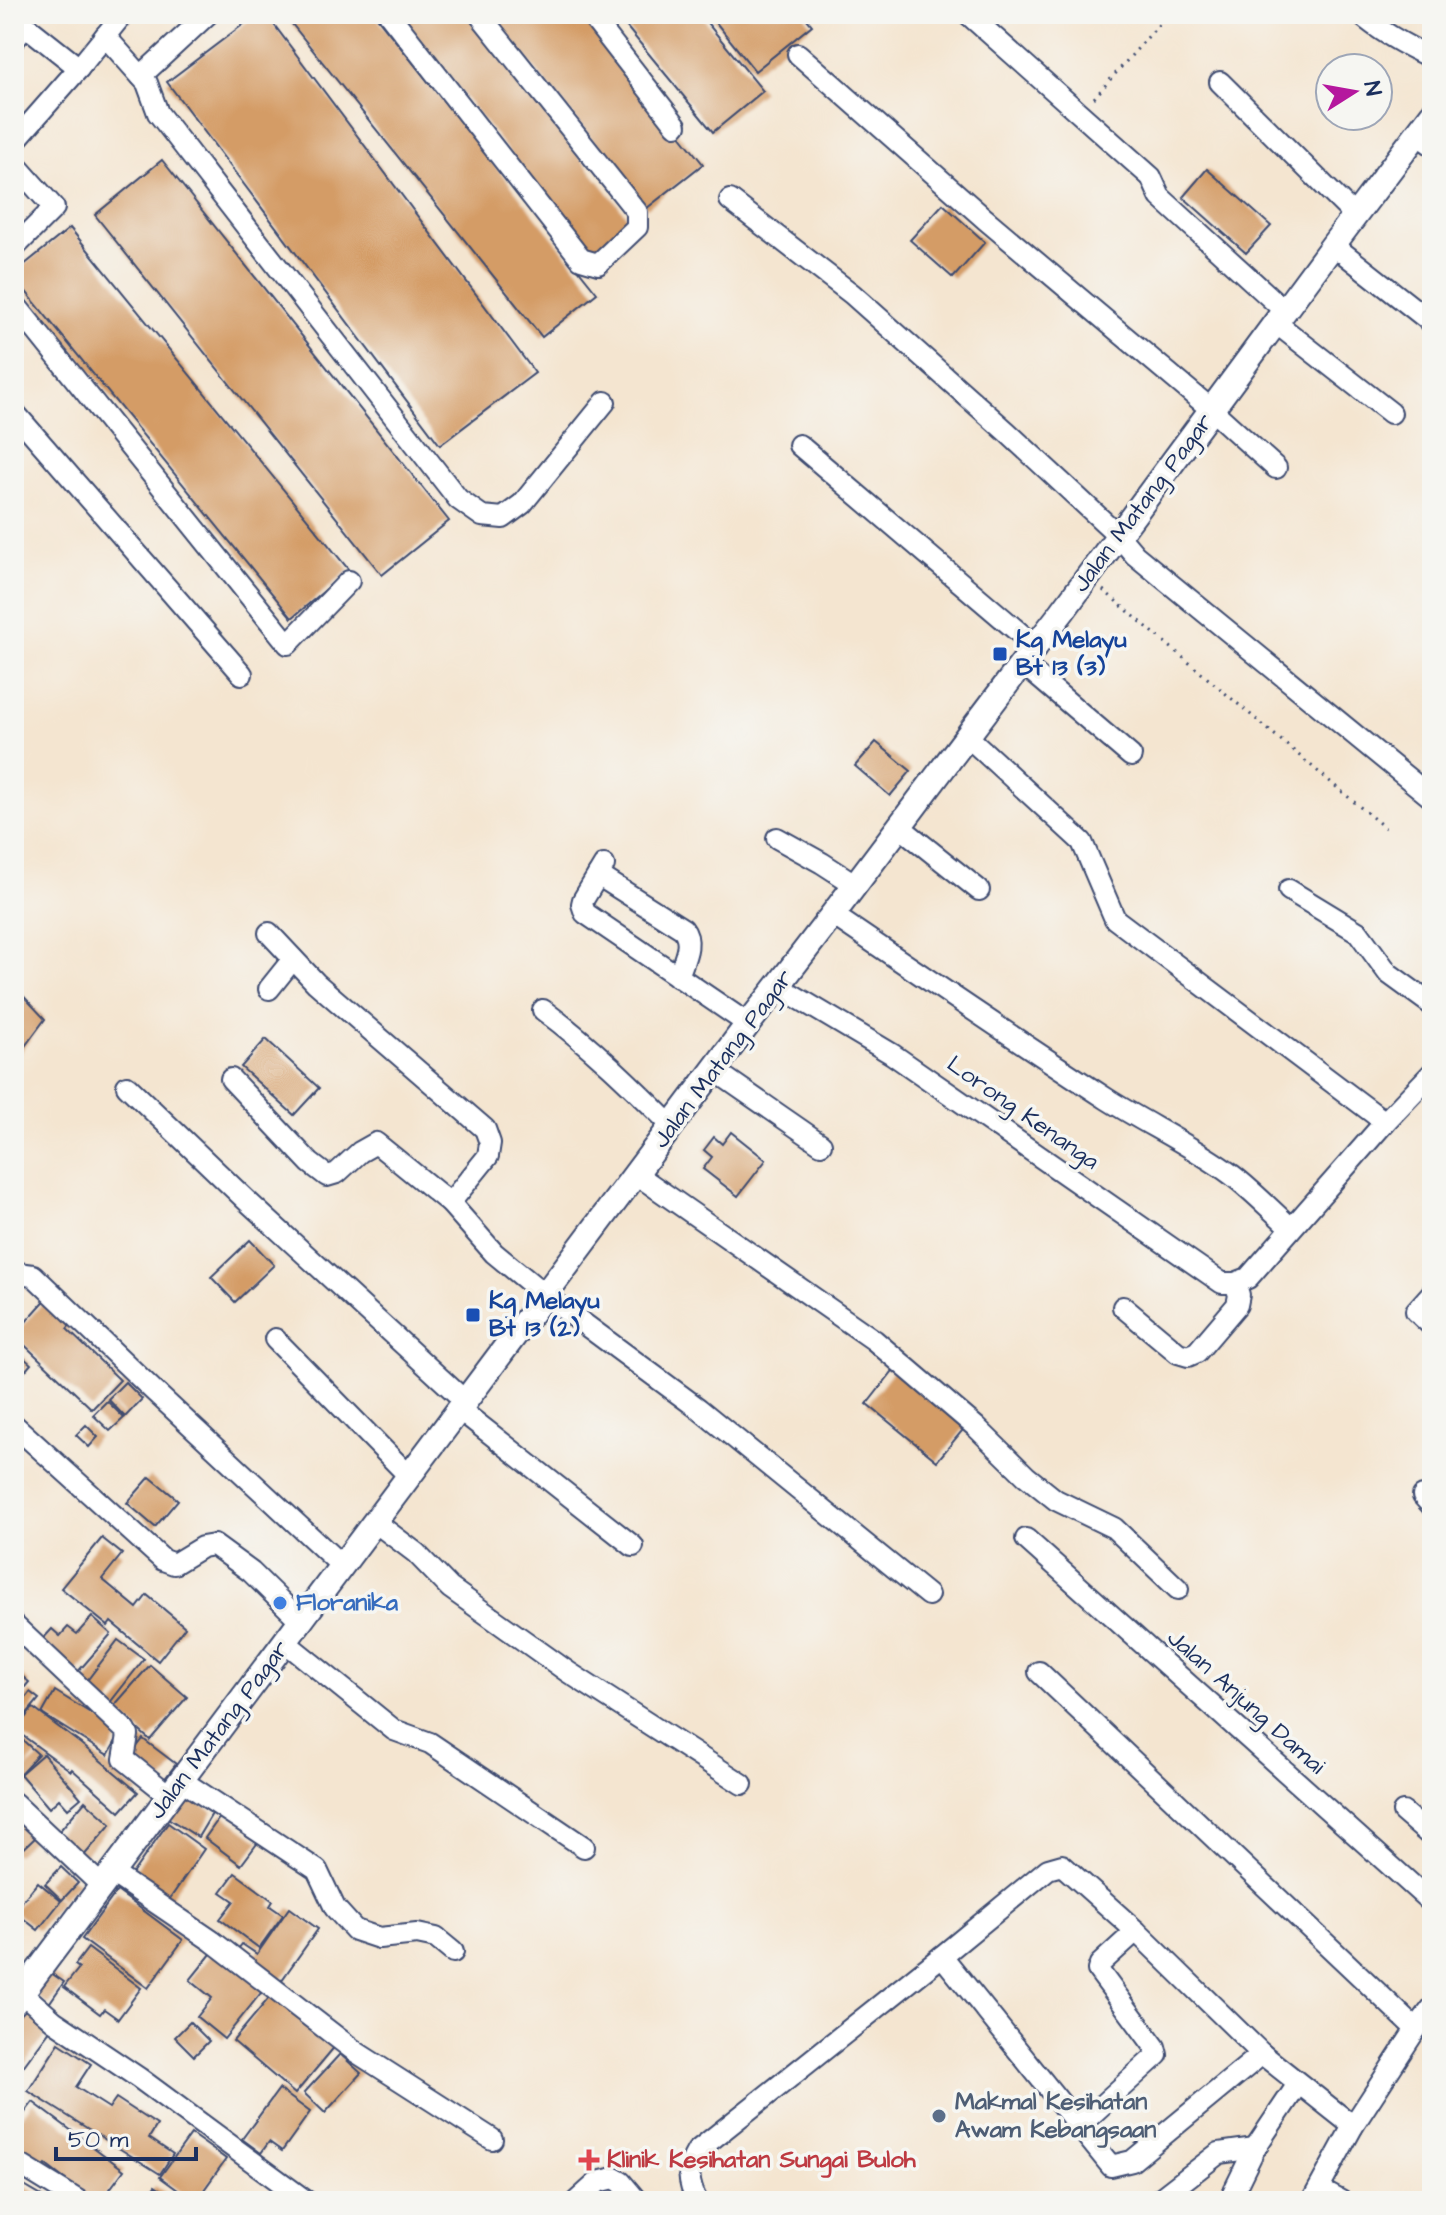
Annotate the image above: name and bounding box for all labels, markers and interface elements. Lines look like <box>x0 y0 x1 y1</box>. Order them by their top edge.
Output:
north arrow <box>1314 52 1394 132</box>
text: N <box>1356 79 1389 98</box>
street label: Jalan Matang Pagar <box>1064 407 1222 600</box>
place label: Kg Melayu Bt 13 (3) <box>1016 623 1127 685</box>
marker: Kg Melayu Bt 13 (3) <box>991 645 1009 663</box>
street label: Jalan Matang Pagar <box>644 963 802 1156</box>
street label: Lorong Kenanga <box>939 1048 1106 1179</box>
place label: Kg Melayu Bt 13 (2) <box>489 1284 600 1346</box>
marker: Kg Melayu Bt 13 (2) <box>464 1306 482 1324</box>
place label: Floranika <box>296 1586 399 1620</box>
marker: Floranika <box>271 1594 289 1612</box>
street label: Jalan Anjung Damai <box>1159 1622 1333 1783</box>
street label: Jalan Matang Pagar <box>140 1634 298 1827</box>
place label: Makmal Kesihatan Awam Kebangsaan <box>955 2085 1156 2148</box>
marker: Makmal Kesihatan Awam Kebangsaan <box>930 2107 948 2125</box>
scale bar <box>56 2111 196 2161</box>
text: 50 m <box>68 2123 129 2157</box>
place label: Klinik Kesihatan Sungai Buloh <box>607 2143 917 2178</box>
marker: Klinik Kesihatan Sungai Buloh <box>578 2149 600 2171</box>

